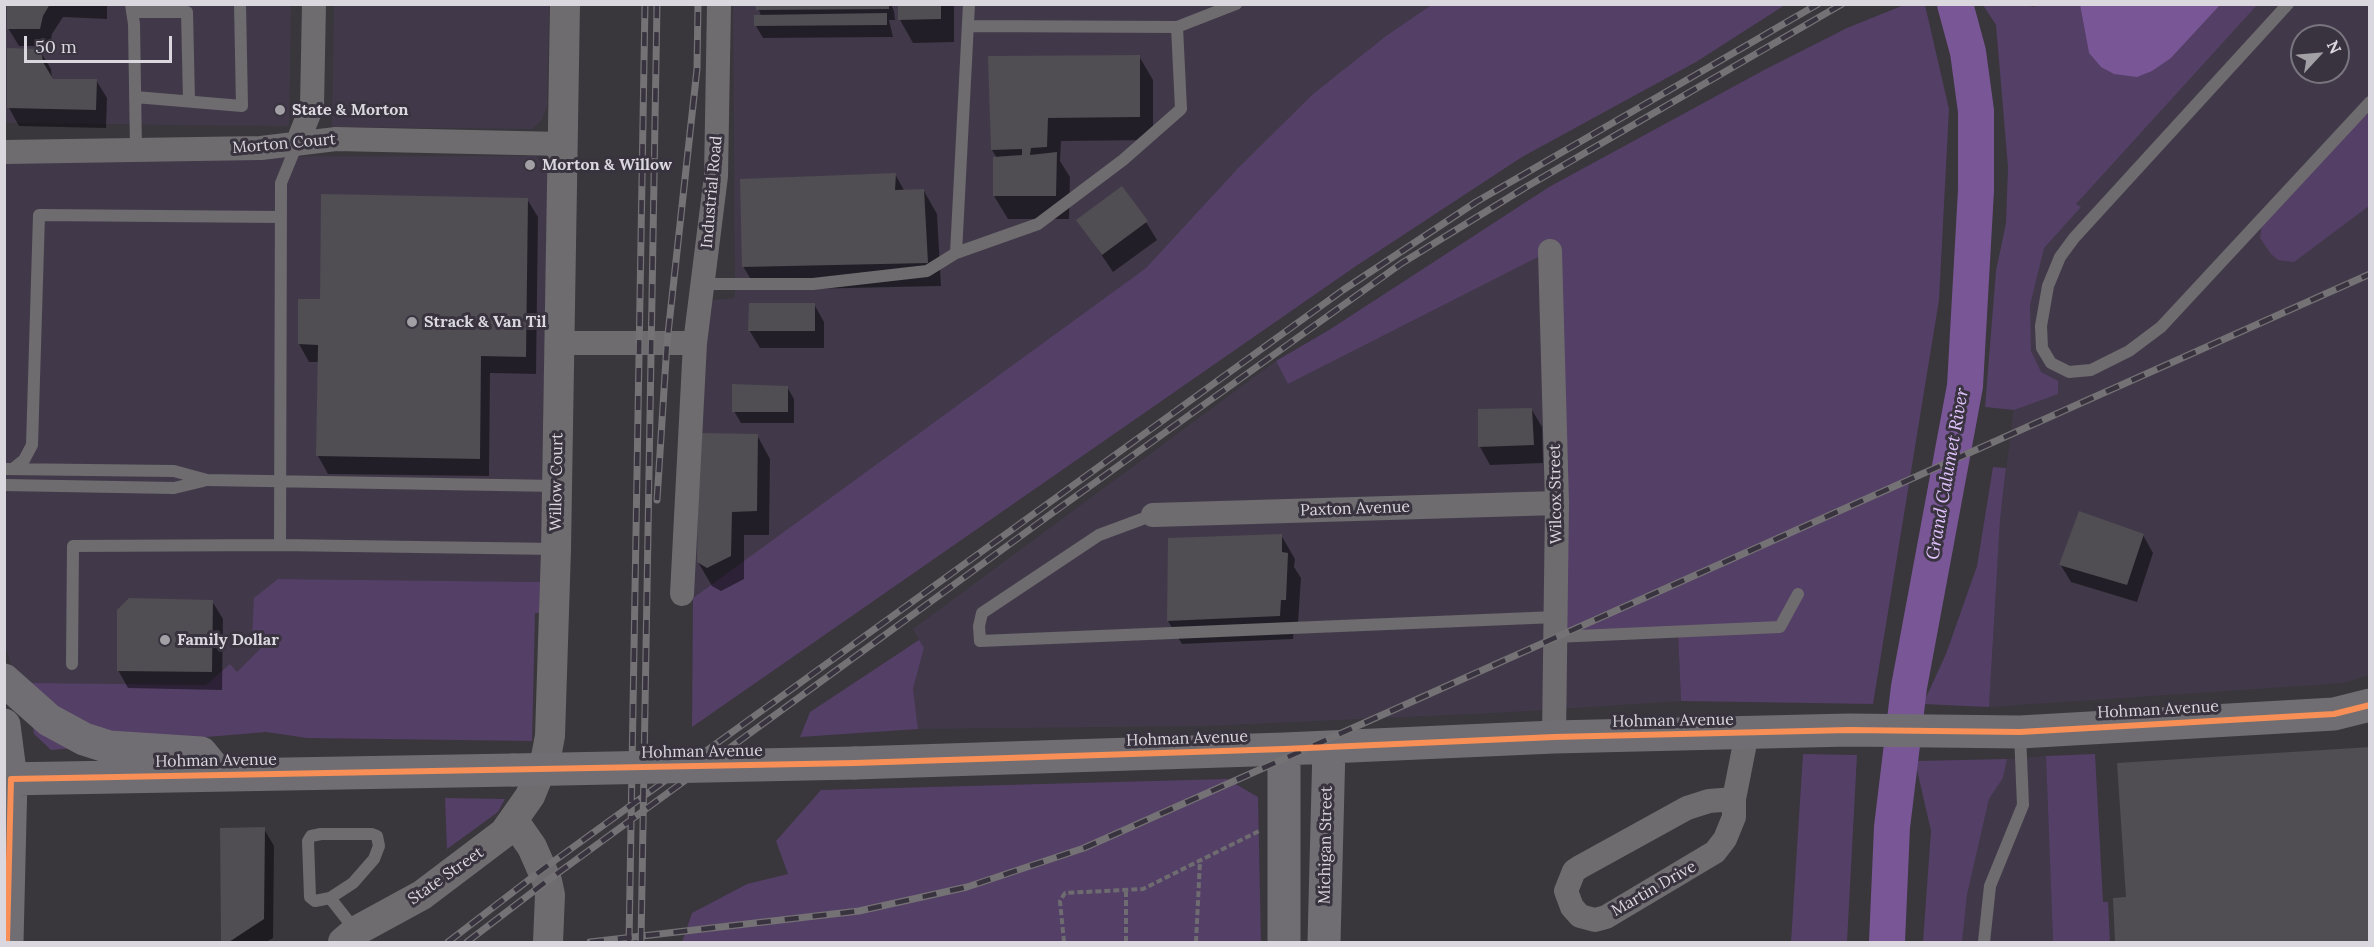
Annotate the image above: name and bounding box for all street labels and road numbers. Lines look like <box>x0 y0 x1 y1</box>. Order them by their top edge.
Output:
street label: Morton Court <box>231 130 337 158</box>
street label: Industrial Road <box>698 135 726 249</box>
street label: Willow Court <box>547 433 567 531</box>
street label: Wilcox Street <box>1546 444 1566 544</box>
street label: Paxton Avenue <box>1300 497 1410 521</box>
street label: Hohman Avenue <box>2097 697 2219 723</box>
street label: Hohman Avenue <box>1612 710 1734 732</box>
street label: Hohman Avenue <box>1126 727 1248 751</box>
street label: Hohman Avenue <box>641 741 763 763</box>
street label: Hohman Avenue <box>155 750 277 772</box>
street label: Michigan Street <box>1315 786 1337 904</box>
street label: State Street <box>405 843 487 909</box>
street label: Martin Drive <box>1608 857 1700 921</box>

